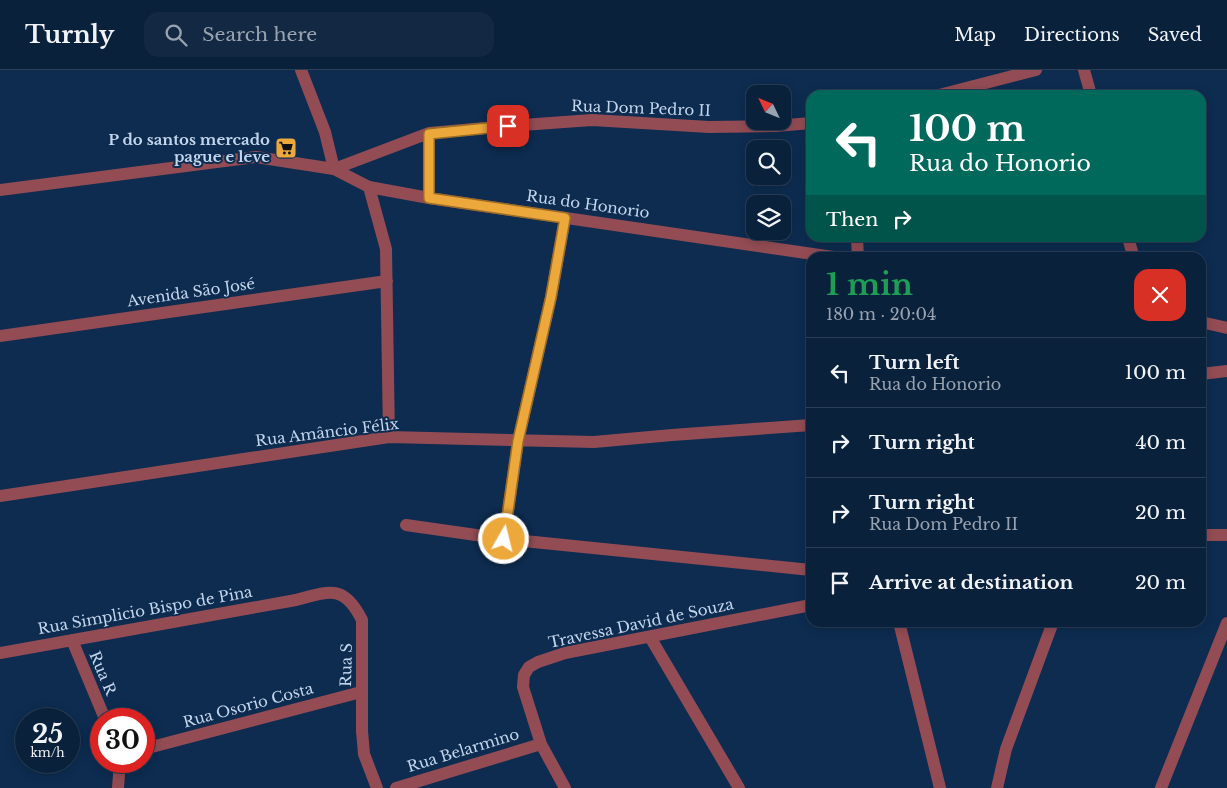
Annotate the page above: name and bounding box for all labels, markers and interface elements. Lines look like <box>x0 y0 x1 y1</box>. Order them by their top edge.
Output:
search box <box>144 12 494 57</box>
text: Turnly <box>25 20 114 49</box>
icon: search <box>162 21 190 49</box>
text: Search here <box>202 23 317 46</box>
text: Map <box>954 24 996 46</box>
text: Directions <box>1024 24 1120 46</box>
text: Saved <box>1148 24 1202 46</box>
north arrow <box>746 85 791 130</box>
map controls <box>746 85 791 240</box>
street label: Rua Dom Pedro II <box>571 96 711 120</box>
pin <box>487 105 529 147</box>
text: 100 m <box>909 107 1025 150</box>
icon: left <box>826 110 891 175</box>
icon: arrive <box>494 112 522 140</box>
place label: P do santos mercado pague e leve <box>108 130 270 166</box>
supermarket icon: P do santos mercado pague e leve <box>274 136 298 160</box>
button: search <box>746 140 791 185</box>
text: Rua do Honorio <box>909 150 1091 177</box>
street label: Rua do Honorio <box>525 186 651 222</box>
button: layers <box>746 195 791 240</box>
icon: right <box>888 205 916 233</box>
text: Then <box>826 208 878 231</box>
text: 1 min <box>826 266 913 303</box>
button: close <box>1134 269 1186 321</box>
street label: Avenida São José <box>125 274 256 311</box>
text: 180 m · 20:04 <box>826 304 936 324</box>
text: Turn left <box>869 351 960 374</box>
icon: left <box>826 359 854 387</box>
text: 100 m <box>1125 361 1186 384</box>
text: Rua do Honorio <box>869 374 1001 394</box>
street label: Rua Amâncio Félix <box>254 414 400 450</box>
icon: right <box>826 429 854 457</box>
text: Turn right <box>869 431 975 454</box>
text: 40 m <box>1135 431 1186 454</box>
text: Turn right <box>869 491 975 514</box>
icon: right <box>826 499 854 527</box>
text: 20 m <box>1135 501 1186 524</box>
position arrow <box>477 512 529 564</box>
text: Rua Dom Pedro II <box>869 514 1018 534</box>
icon: arrive <box>826 569 854 597</box>
text: Arrive at destination <box>869 571 1073 594</box>
text: 20 m <box>1135 571 1186 594</box>
street label: Rua Simplicio Bispo de Pina <box>36 582 254 638</box>
street label: Travessa David de Souza <box>547 594 736 652</box>
street label: Rua S <box>336 643 356 687</box>
street label: Rua R <box>85 648 121 699</box>
street label: Rua Osorio Costa <box>181 678 316 732</box>
speed limit sign: 30 <box>90 708 155 773</box>
text: 25 <box>32 719 63 750</box>
street label: Rua Belarmino <box>405 724 521 776</box>
text: km/h <box>30 745 65 760</box>

